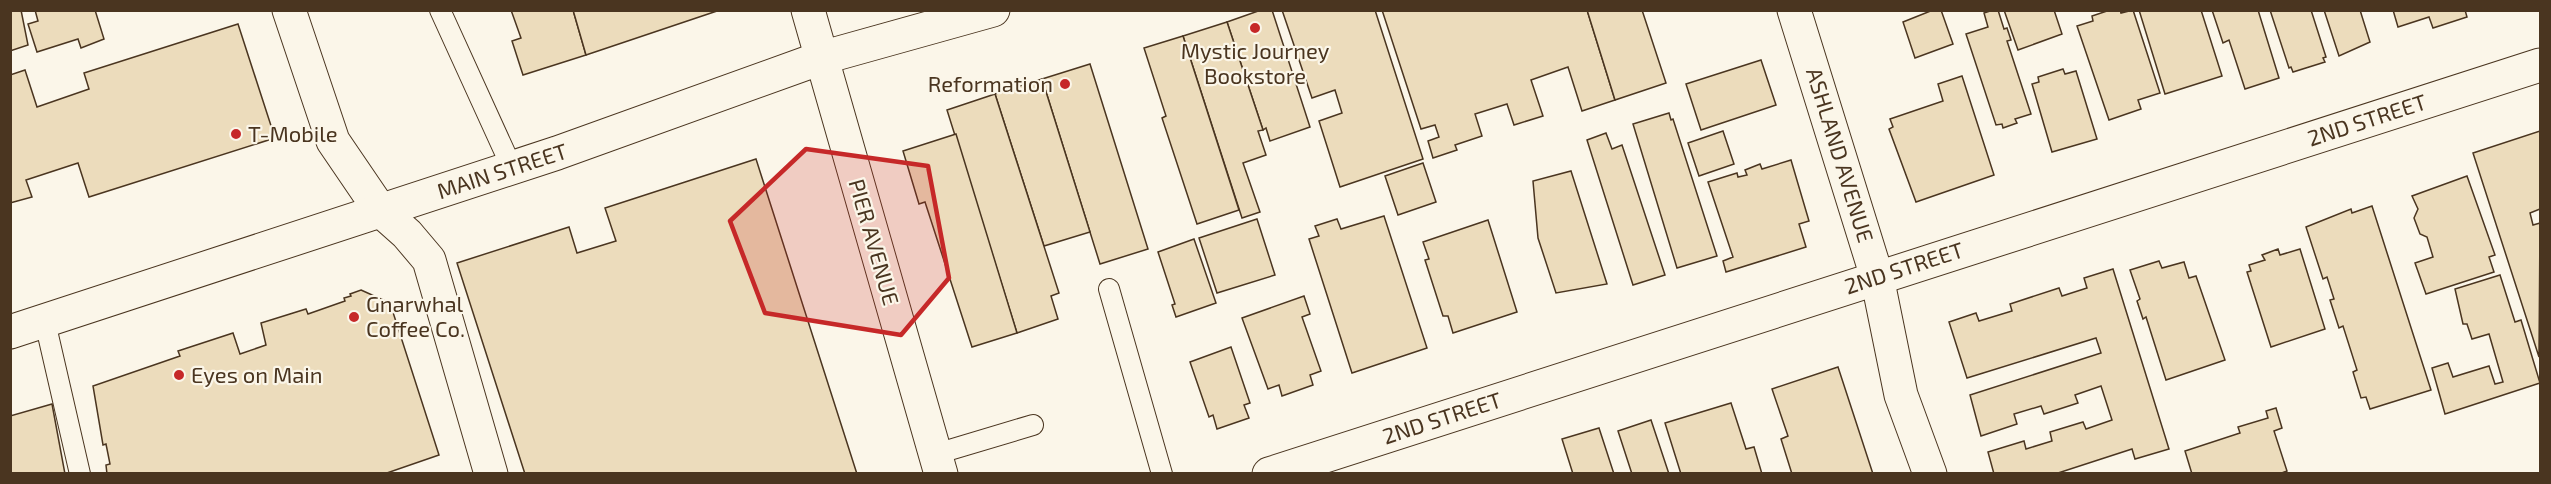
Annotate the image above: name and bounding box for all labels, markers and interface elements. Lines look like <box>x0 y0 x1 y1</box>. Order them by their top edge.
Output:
marker: Mystic Journey Bookstore <box>1248 21 1262 35</box>
place label: Mystic Journey Bookstore <box>1181 37 1330 88</box>
street label: ASHLAND AVENUE <box>1802 64 1880 245</box>
place label: Reformation <box>928 70 1053 96</box>
marker: Reformation <box>1058 77 1072 91</box>
street label: 2ND STREET <box>2304 88 2430 150</box>
place label: T-Mobile <box>248 120 338 146</box>
marker: T-Mobile <box>229 127 243 141</box>
street label: MAIN STREET <box>433 137 570 203</box>
street label: PIER AVENUE <box>845 176 905 308</box>
street label: 2ND STREET <box>1841 236 1967 298</box>
place label: Gnarwhal Coffee Co. <box>366 290 465 341</box>
marker: Gnarwhal Coffee Co. <box>347 310 361 324</box>
place label: Eyes on Main <box>191 361 323 387</box>
marker: Eyes on Main <box>172 368 186 382</box>
street label: 2ND STREET <box>1379 386 1505 448</box>

